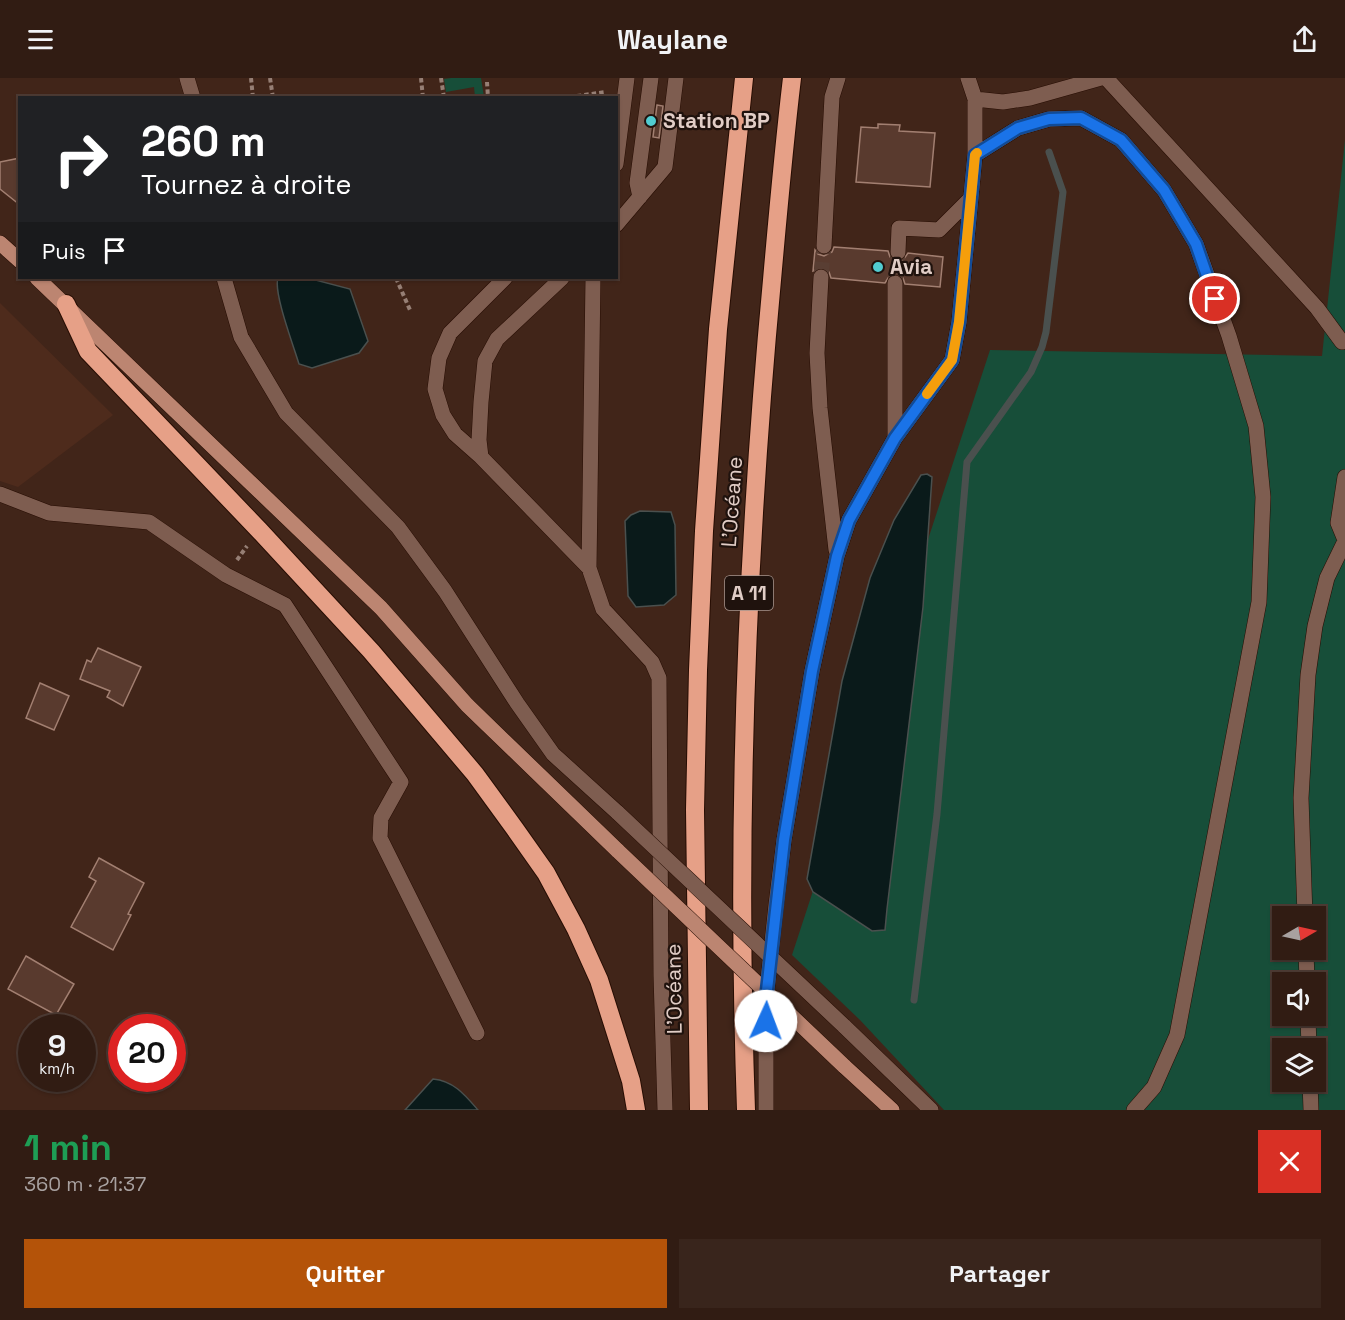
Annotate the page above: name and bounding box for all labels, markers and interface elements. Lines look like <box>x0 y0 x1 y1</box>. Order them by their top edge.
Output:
text: Waylane <box>617 22 728 57</box>
icon: menu <box>24 23 57 56</box>
icon: share <box>1288 23 1321 56</box>
place label: Station BP <box>663 107 770 134</box>
marker: Station BP <box>644 114 658 128</box>
text: 260 m <box>141 115 266 168</box>
icon: right <box>42 120 120 198</box>
text: Tournez à droite <box>141 167 351 202</box>
icon: arrive <box>98 234 131 267</box>
text: Puis <box>42 237 86 265</box>
place label: Avia <box>890 253 932 280</box>
marker: Avia <box>871 260 885 274</box>
pin <box>1189 273 1240 324</box>
icon: arrive <box>1198 282 1231 315</box>
street label: L’Océane <box>715 456 748 548</box>
road number: A 11 <box>725 576 773 610</box>
north arrow <box>1272 906 1326 960</box>
map controls <box>1272 906 1326 1092</box>
street label: L’Océane <box>659 943 688 1035</box>
button: sound <box>1272 972 1326 1026</box>
position arrow <box>734 989 798 1053</box>
speed limit sign: 20 <box>108 1014 186 1092</box>
text: 9 <box>48 1026 66 1065</box>
button: layers <box>1272 1038 1326 1092</box>
text: km/h <box>39 1059 75 1078</box>
text: 1 min <box>24 1125 112 1171</box>
button: close <box>1258 1130 1321 1193</box>
text: 360 m · 21:37 <box>24 1171 146 1197</box>
button: Quitter <box>24 1239 667 1308</box>
button: Partager <box>679 1239 1321 1308</box>

